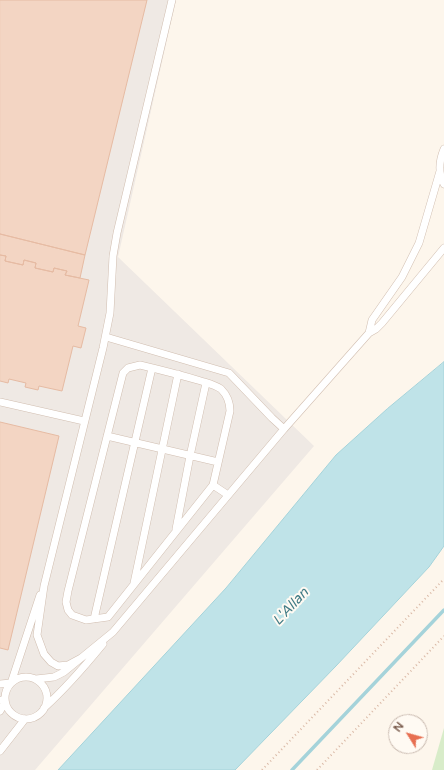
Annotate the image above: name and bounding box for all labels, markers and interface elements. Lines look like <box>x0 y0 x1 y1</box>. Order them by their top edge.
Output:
water label: L'Allan <box>270 585 312 629</box>
north arrow <box>388 714 428 754</box>
text: N <box>391 720 407 735</box>

